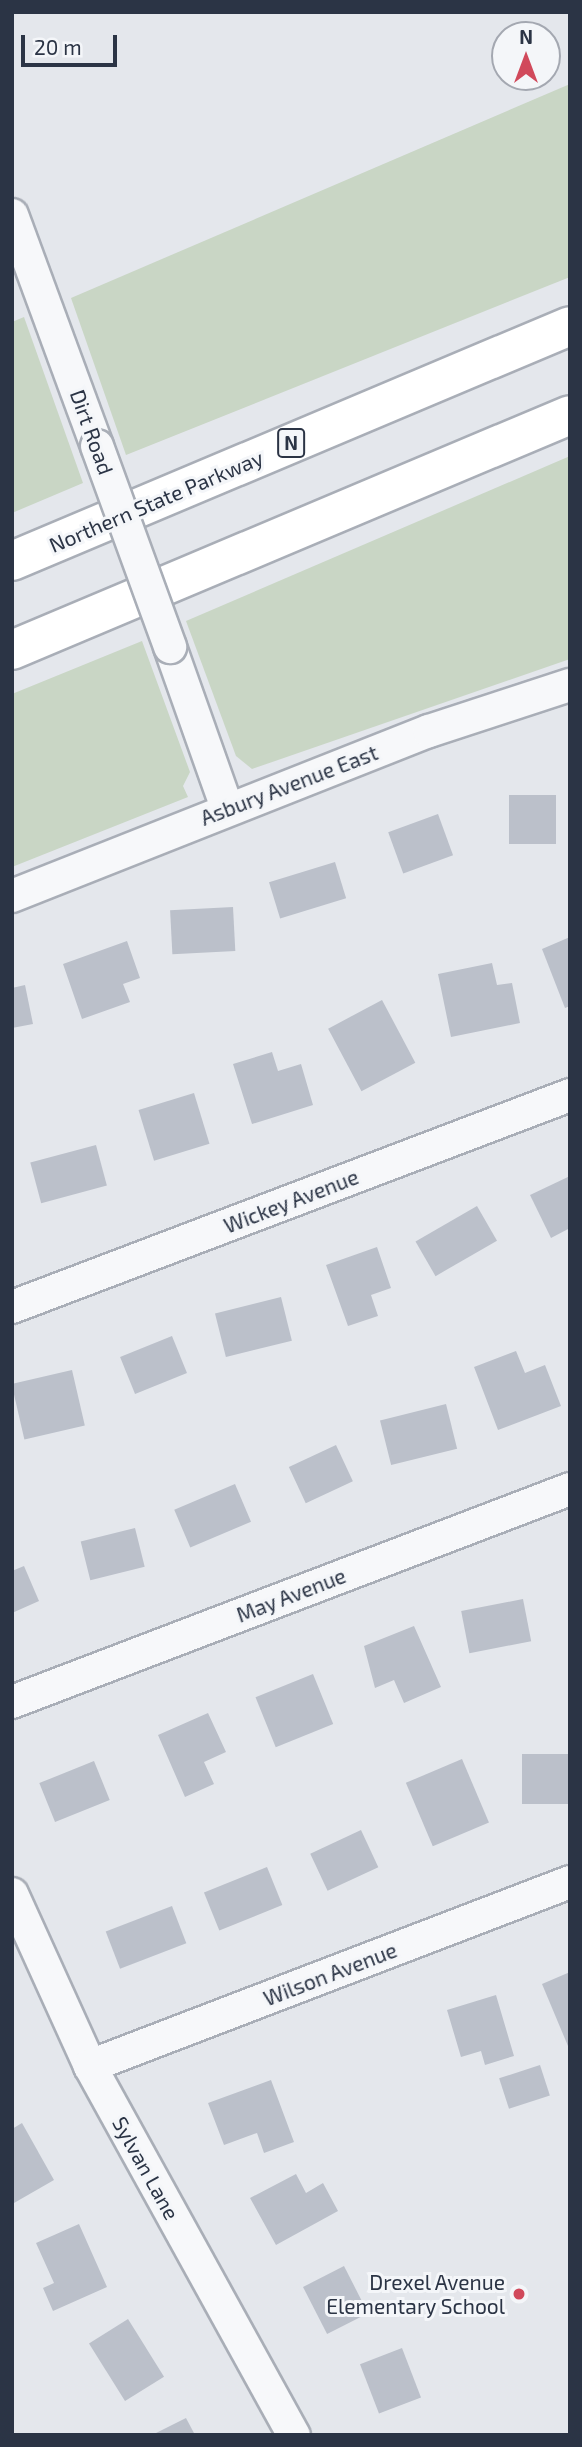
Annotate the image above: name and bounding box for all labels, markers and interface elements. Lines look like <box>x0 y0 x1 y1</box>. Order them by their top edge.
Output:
scale bar <box>24 21 121 65</box>
north arrow <box>491 21 561 91</box>
text: N <box>519 25 533 48</box>
text: 20 m <box>34 34 82 59</box>
street label: Dirt Road <box>65 386 119 478</box>
road number: N <box>277 428 305 458</box>
street label: Northern State Parkway <box>45 444 267 558</box>
street label: Asbury Avenue East <box>196 739 382 831</box>
street label: Wickey Avenue <box>220 1164 362 1238</box>
street label: May Avenue <box>232 1562 350 1628</box>
street label: Wilson Avenue <box>260 1937 400 2011</box>
street label: Sylvan Lane <box>107 2112 185 2224</box>
place label: Drexel Avenue Elementary School <box>326 2269 505 2319</box>
marker: Drexel Avenue Elementary School <box>511 2286 527 2302</box>

